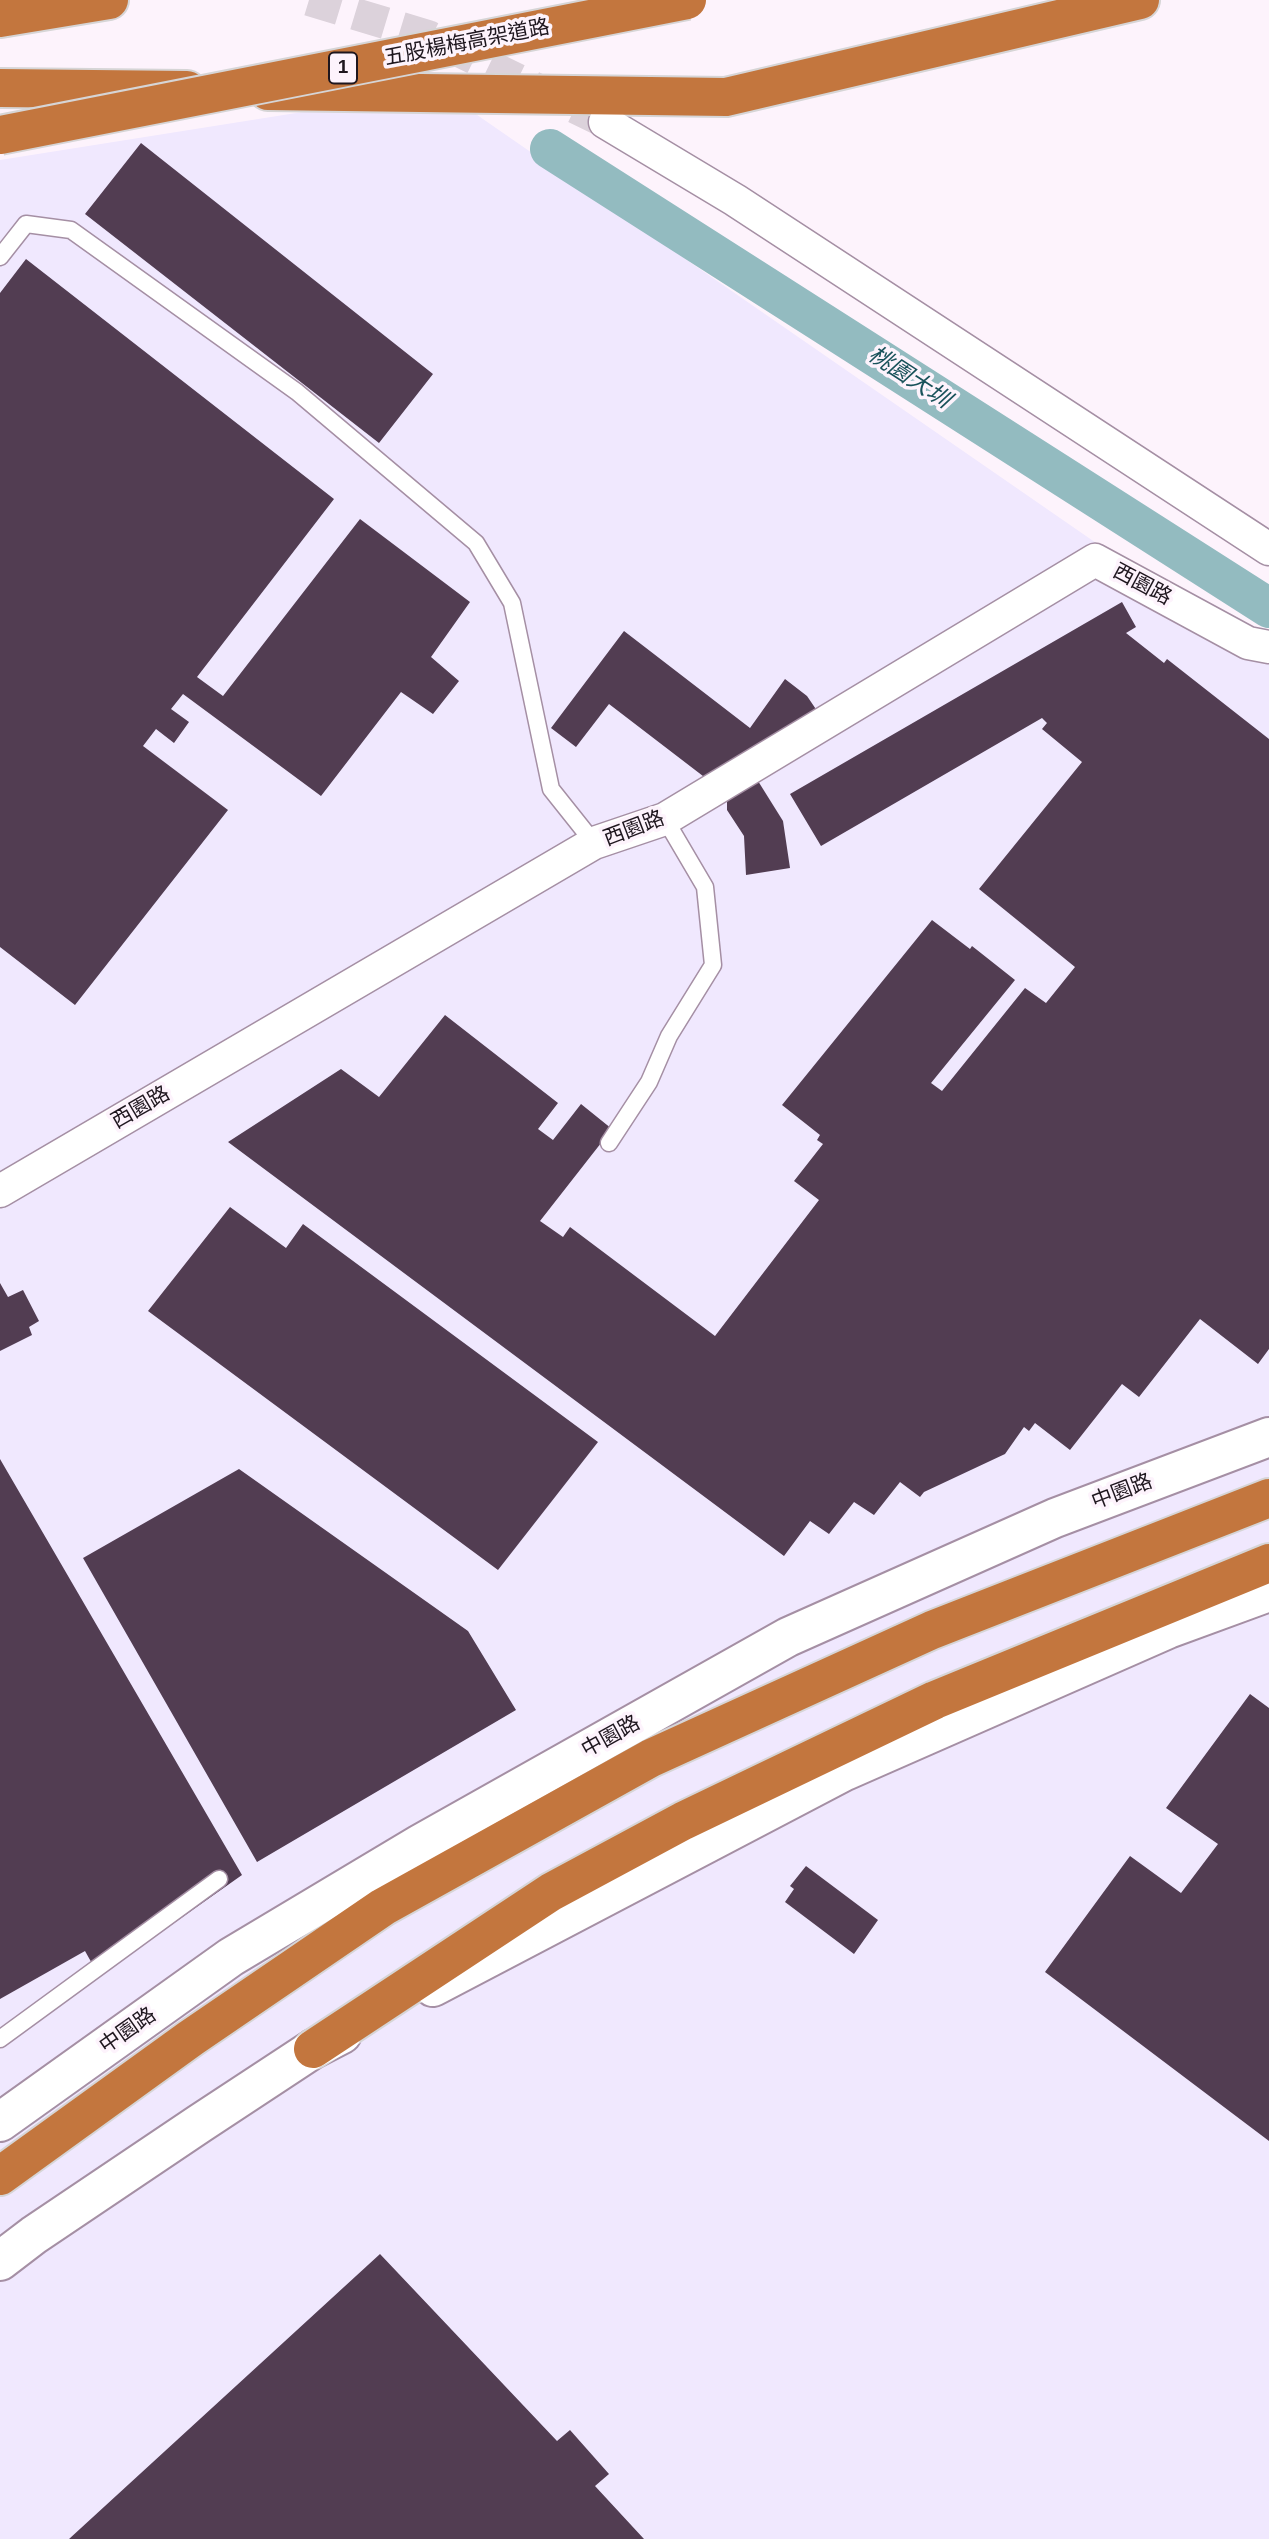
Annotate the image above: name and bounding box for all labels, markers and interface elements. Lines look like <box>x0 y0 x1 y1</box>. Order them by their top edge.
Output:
street label: 五股楊梅高架道路 <box>382 15 552 71</box>
road number: 1 <box>329 52 357 83</box>
water label: 桃園大圳 <box>863 341 955 415</box>
street label: 西園路 <box>1108 559 1176 611</box>
street label: 西園路 <box>600 806 668 852</box>
street label: 西園路 <box>107 1081 175 1135</box>
street label: 中園路 <box>1088 1469 1156 1515</box>
street label: 中園路 <box>577 1711 645 1763</box>
street label: 中園路 <box>95 2003 161 2059</box>

